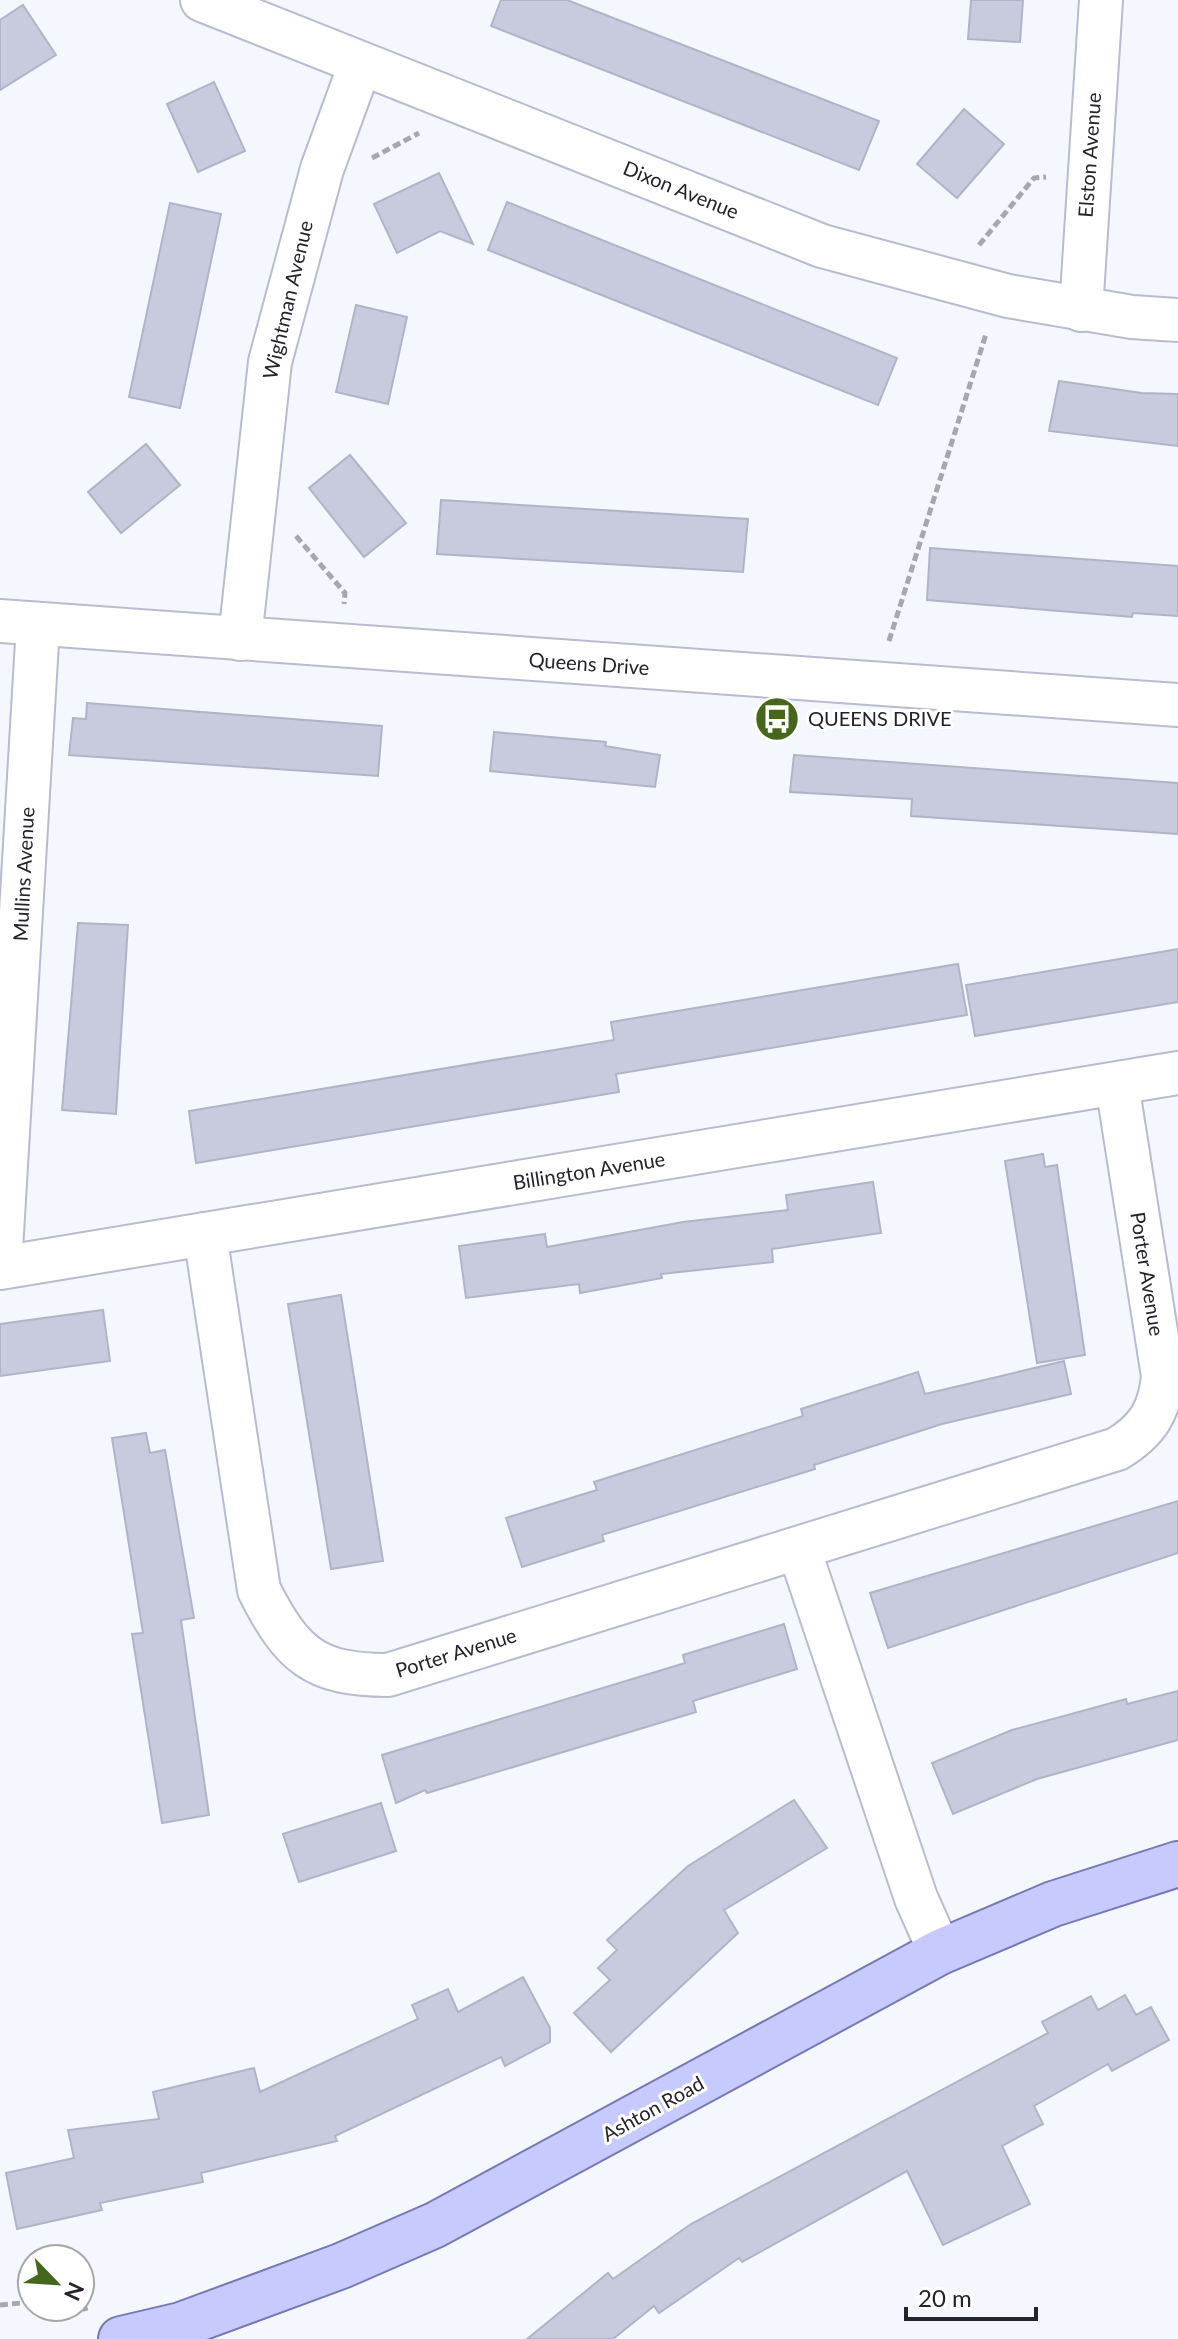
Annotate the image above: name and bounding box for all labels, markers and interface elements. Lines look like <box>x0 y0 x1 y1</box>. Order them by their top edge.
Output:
street label: Elston Avenue <box>1073 92 1105 218</box>
street label: Dixon Avenue <box>620 155 743 223</box>
street label: Wightman Avenue <box>257 218 317 382</box>
street label: Queens Drive <box>528 647 650 679</box>
bus stop icon: QUEENS DRIVE <box>753 695 801 743</box>
place label: QUEENS DRIVE <box>808 706 952 730</box>
street label: Mullins Avenue <box>8 806 38 942</box>
street label: Billington Avenue <box>511 1146 667 1194</box>
street label: Porter Avenue <box>1126 1210 1170 1338</box>
street label: Porter Avenue <box>392 1622 519 1682</box>
street label: Ashton Road <box>598 2070 707 2146</box>
north arrow <box>16 2243 96 2323</box>
scale bar <box>906 2271 1036 2321</box>
text: N <box>59 2278 90 2305</box>
text: 20 m <box>918 2283 972 2312</box>

